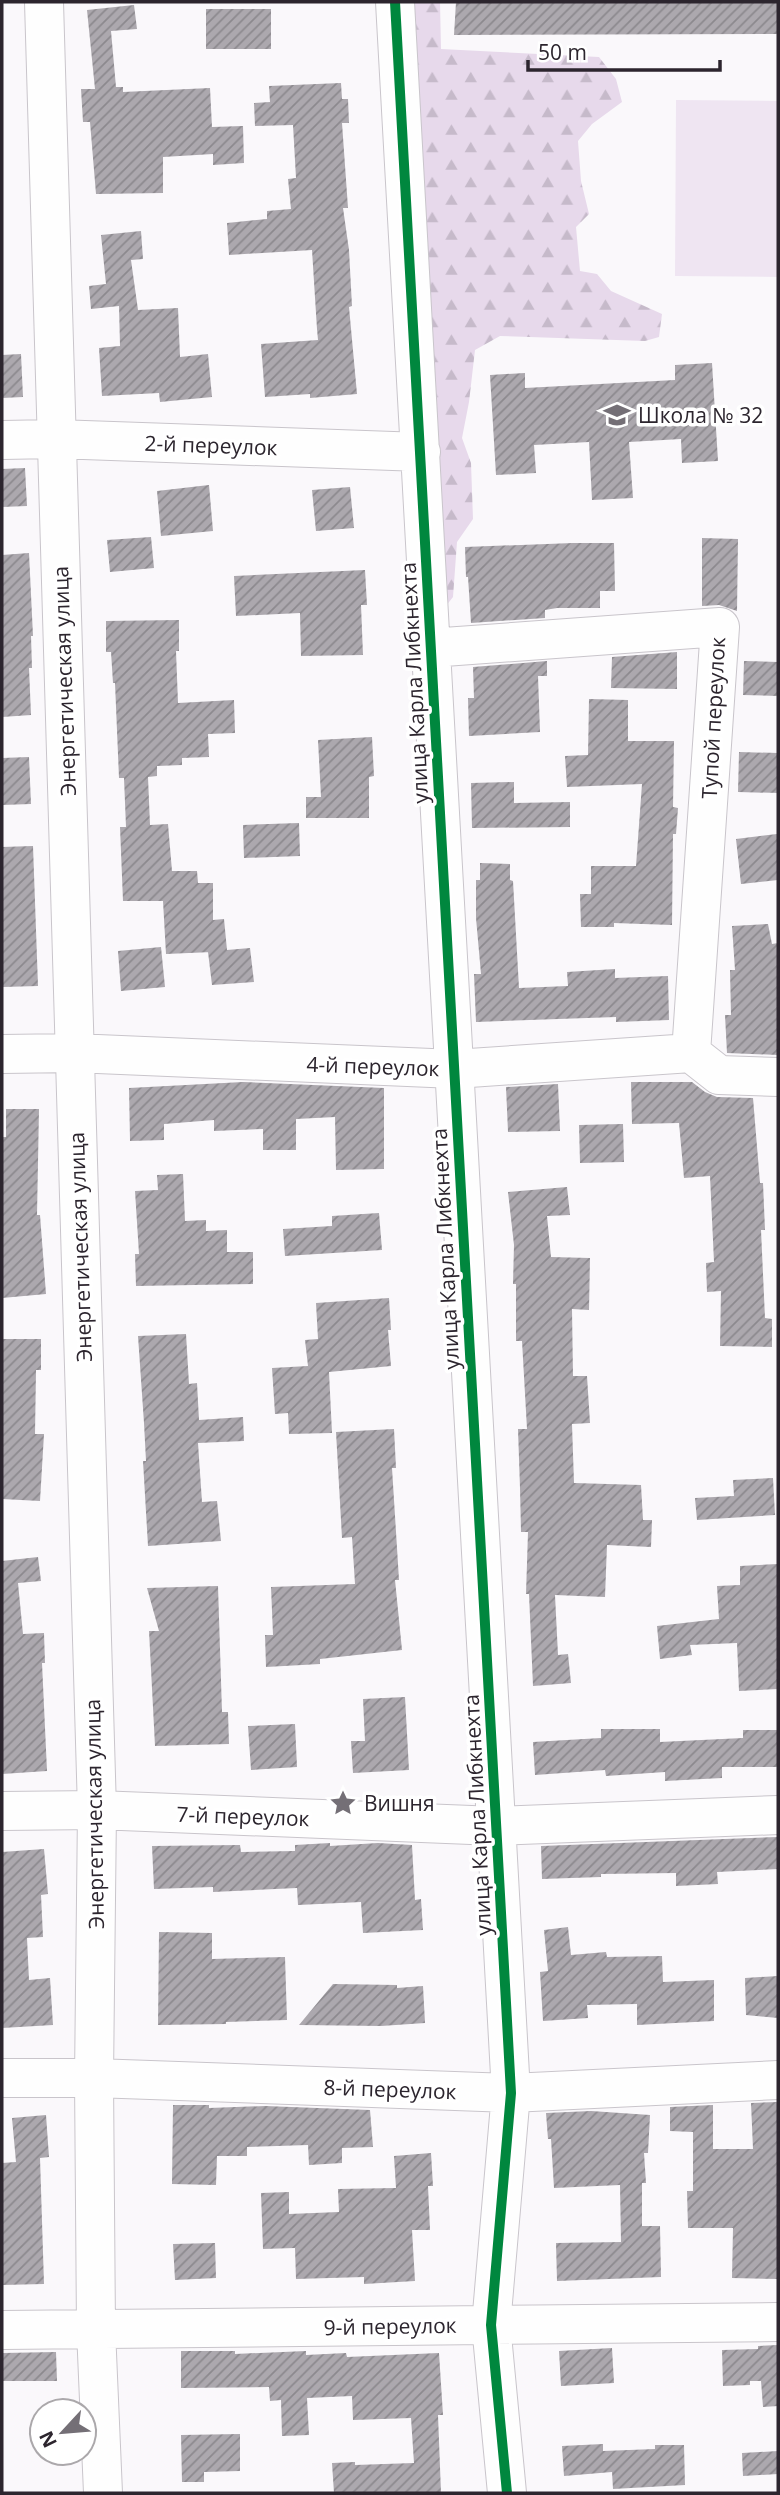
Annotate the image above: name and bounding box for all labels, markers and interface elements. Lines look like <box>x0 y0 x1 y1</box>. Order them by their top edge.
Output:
scale bar <box>528 28 720 72</box>
text: 50 m <box>538 38 587 66</box>
school or university icon: Школа № 32 <box>602 400 632 430</box>
place label: Школа № 32 <box>638 401 763 429</box>
street label: 2-й переулок <box>144 429 278 461</box>
street label: улица Карла Либкнехта <box>394 562 434 804</box>
street label: Энергетическая улица <box>46 566 82 796</box>
street label: Тупой переулок <box>695 636 731 800</box>
street label: 4-й переулок <box>306 1050 440 1082</box>
street label: улица Карла Либкнехта <box>425 1128 465 1370</box>
street label: Энергетическая улица <box>62 1132 98 1362</box>
street label: улица Карла Либкнехта <box>457 1694 497 1936</box>
street label: Энергетическая улица <box>78 1699 110 1929</box>
place icon: Вишня <box>328 1788 358 1818</box>
place label: Вишня <box>364 1789 435 1817</box>
street label: 7-й переулок <box>176 1800 310 1832</box>
street label: 8-й переулок <box>323 2073 457 2105</box>
street label: 9-й переулок <box>323 2311 457 2341</box>
north arrow <box>28 2397 98 2467</box>
text: N <box>33 2427 63 2452</box>

